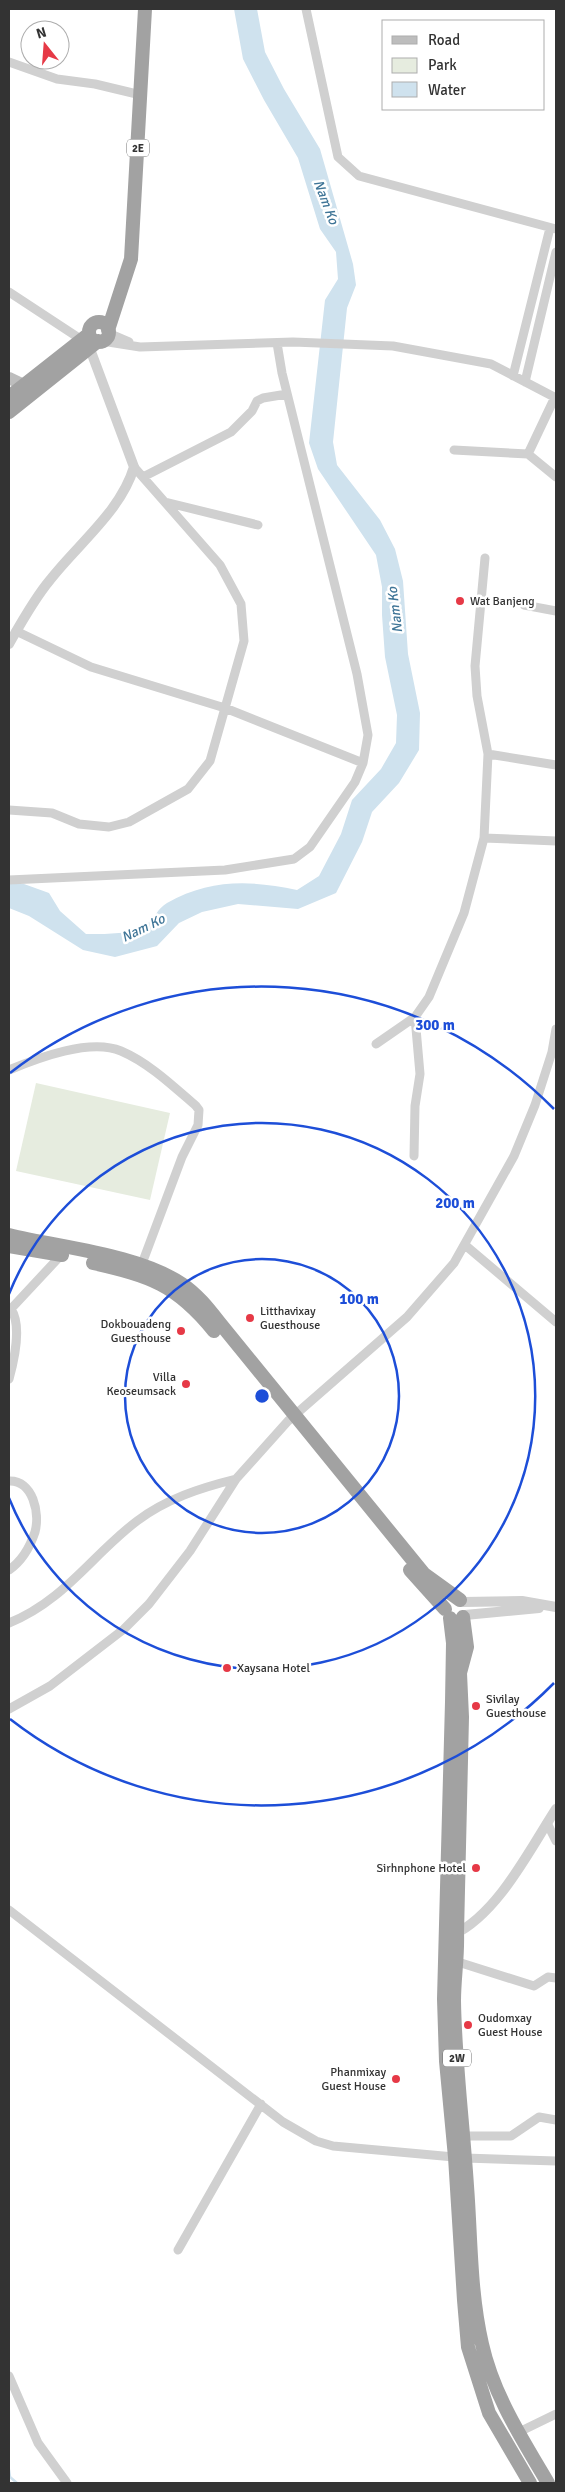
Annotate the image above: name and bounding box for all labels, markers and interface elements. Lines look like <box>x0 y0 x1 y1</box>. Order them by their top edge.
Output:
north arrow <box>20 20 70 70</box>
legend <box>382 20 545 110</box>
text: N <box>34 23 48 43</box>
text: Road <box>428 31 460 49</box>
text: Park <box>428 56 457 74</box>
text: Water <box>428 81 466 99</box>
road number: 2E <box>127 140 149 156</box>
water label: Nam Ko <box>310 177 342 227</box>
water label: Nam Ko <box>384 585 406 634</box>
place label: Wat Banjeng <box>470 594 535 609</box>
marker: Wat Banjeng <box>454 595 466 607</box>
water label: Nam Ko <box>118 910 168 946</box>
text: 300 m <box>415 1016 455 1034</box>
text: 200 m <box>435 1194 475 1212</box>
text: 100 m <box>339 1290 379 1308</box>
place label: Litthavixay Guesthouse <box>260 1304 320 1333</box>
marker: Litthavixay Guesthouse <box>244 1312 256 1324</box>
place label: Dokbouadeng Guesthouse <box>101 1317 171 1346</box>
marker: Dokbouadeng Guesthouse <box>175 1325 187 1337</box>
place label: Villa Keoseumsack <box>106 1370 176 1399</box>
marker: Villa Keoseumsack <box>180 1378 192 1390</box>
centre of rings <box>253 1387 271 1405</box>
place label: Xaysana Hotel <box>237 1661 310 1676</box>
marker: Xaysana Hotel <box>221 1662 233 1674</box>
place label: Sivilay Guesthouse <box>486 1692 546 1721</box>
marker: Sivilay Guesthouse <box>470 1700 482 1712</box>
place label: Sirhnphone Hotel <box>376 1861 466 1876</box>
marker: Sirhnphone Hotel <box>470 1862 482 1874</box>
place label: Oudomxay Guest House <box>478 2011 543 2040</box>
marker: Oudomxay Guest House <box>462 2019 474 2031</box>
road number: 2W <box>443 2050 471 2066</box>
place label: Phanmixay Guest House <box>321 2065 386 2094</box>
marker: Phanmixay Guest House <box>390 2073 402 2085</box>

